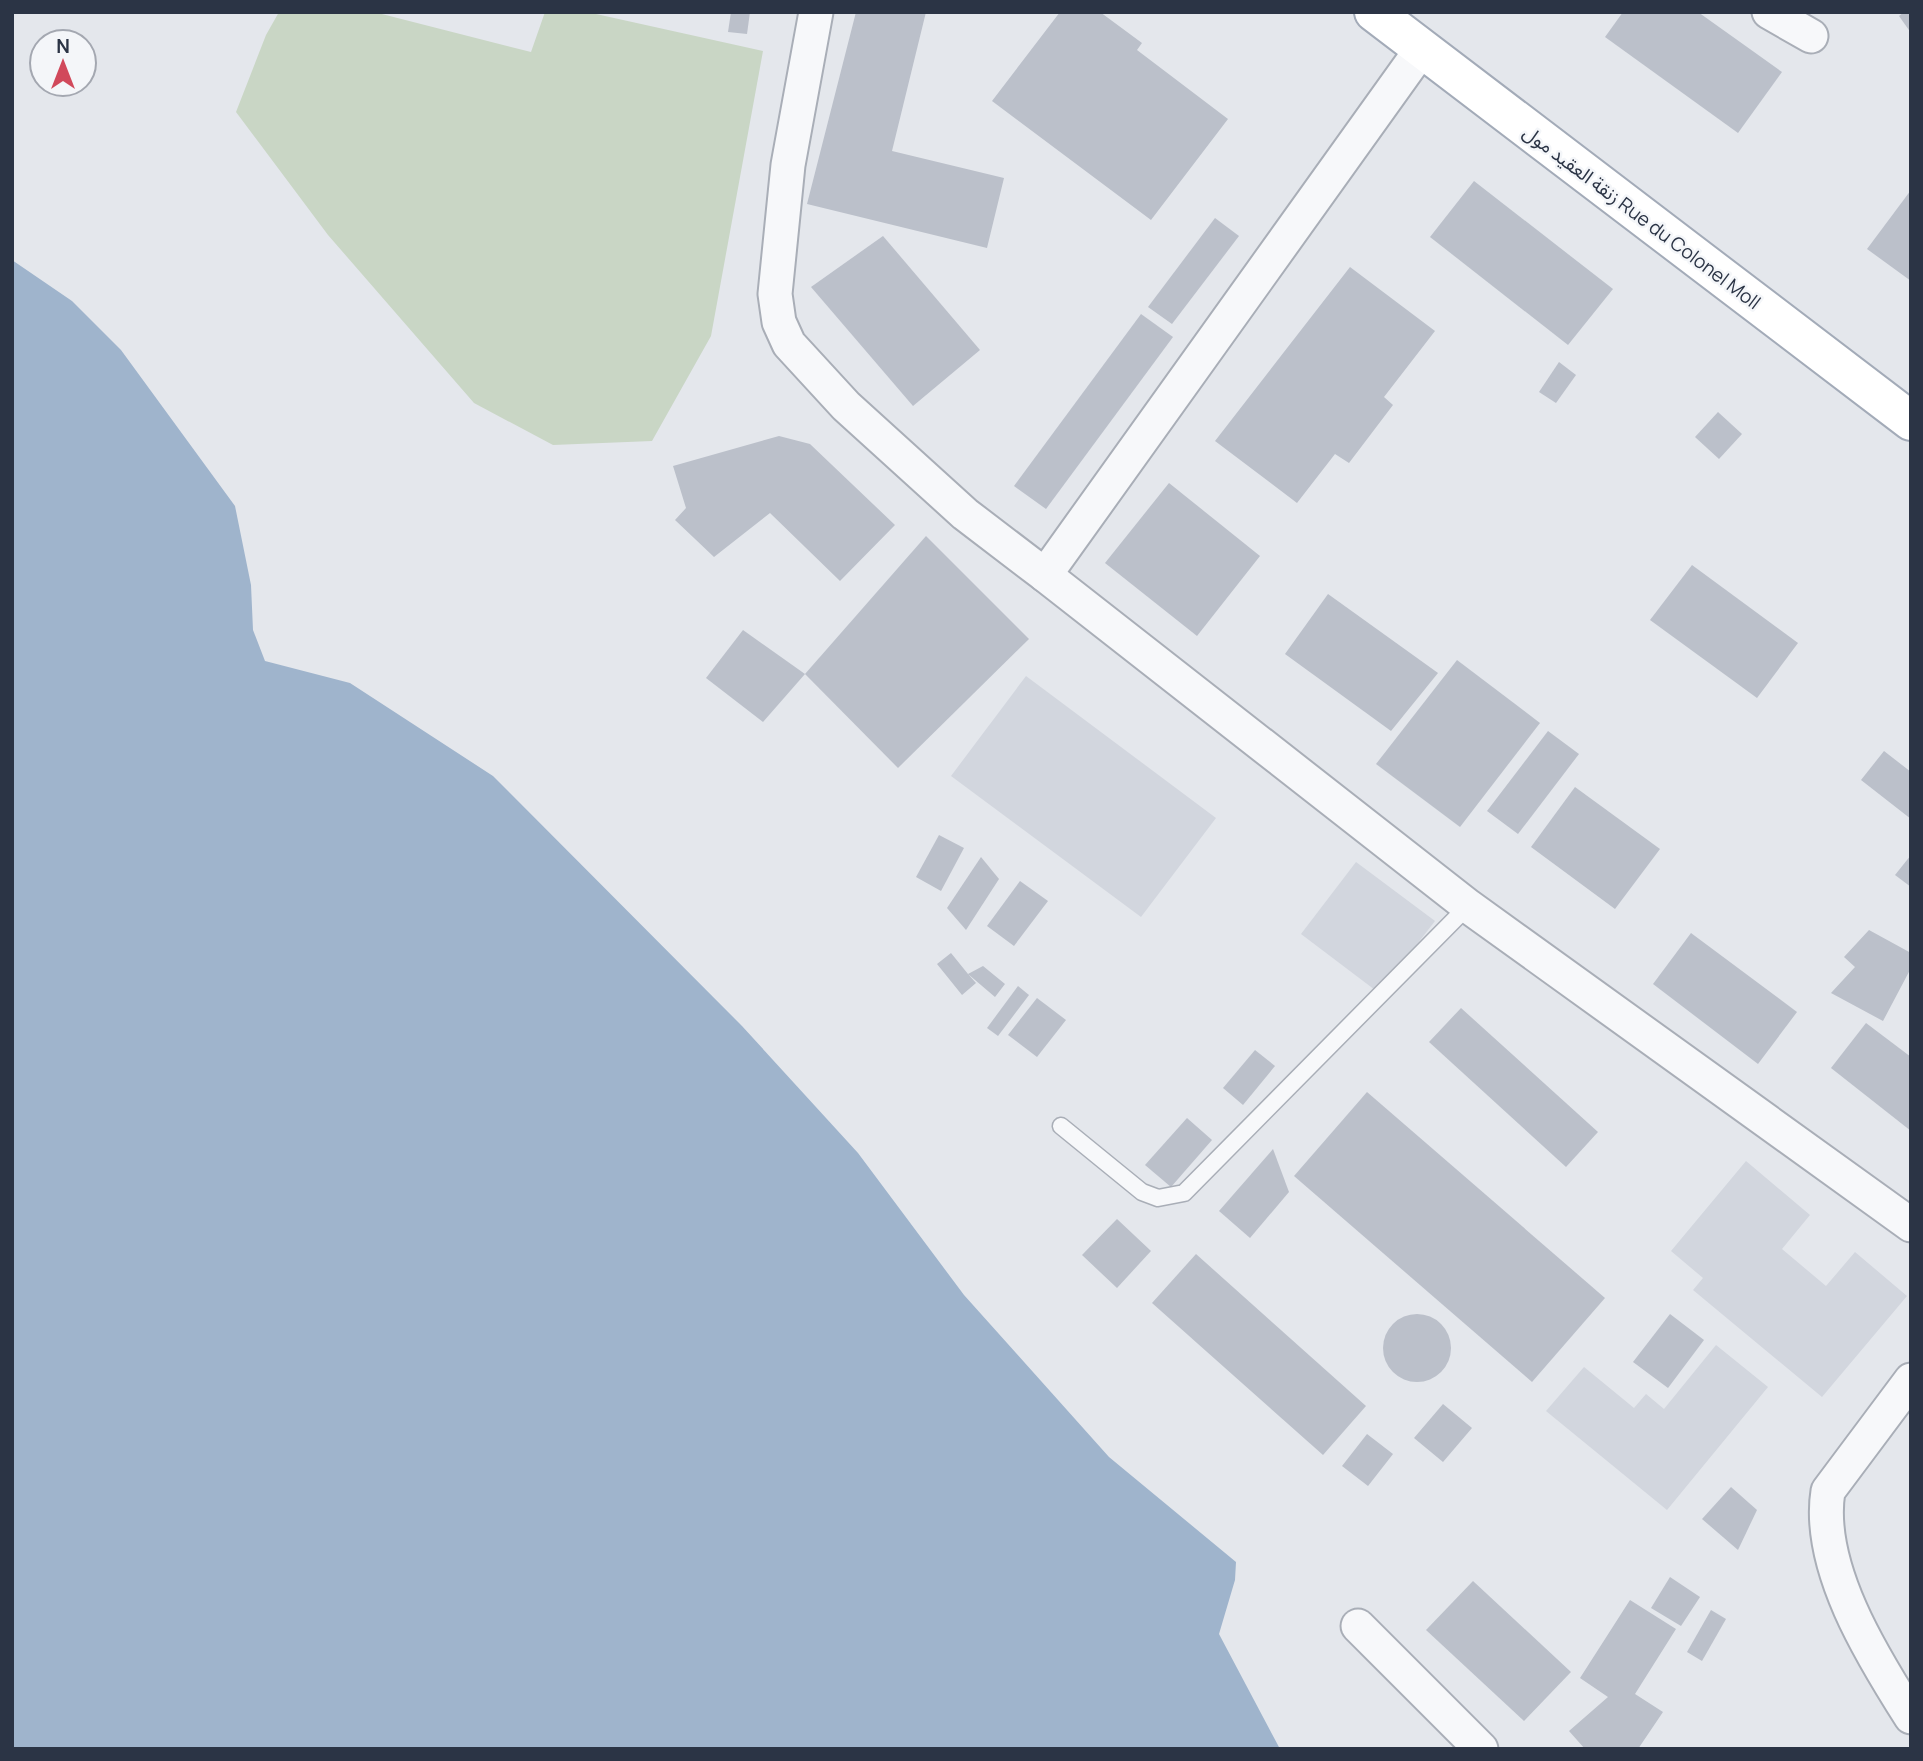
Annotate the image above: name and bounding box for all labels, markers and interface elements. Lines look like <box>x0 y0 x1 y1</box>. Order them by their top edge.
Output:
north arrow <box>28 28 98 98</box>
text: N <box>56 33 70 59</box>
street label: زنقة العقيد مول Rue du Colonel Moll <box>1518 119 1766 315</box>

